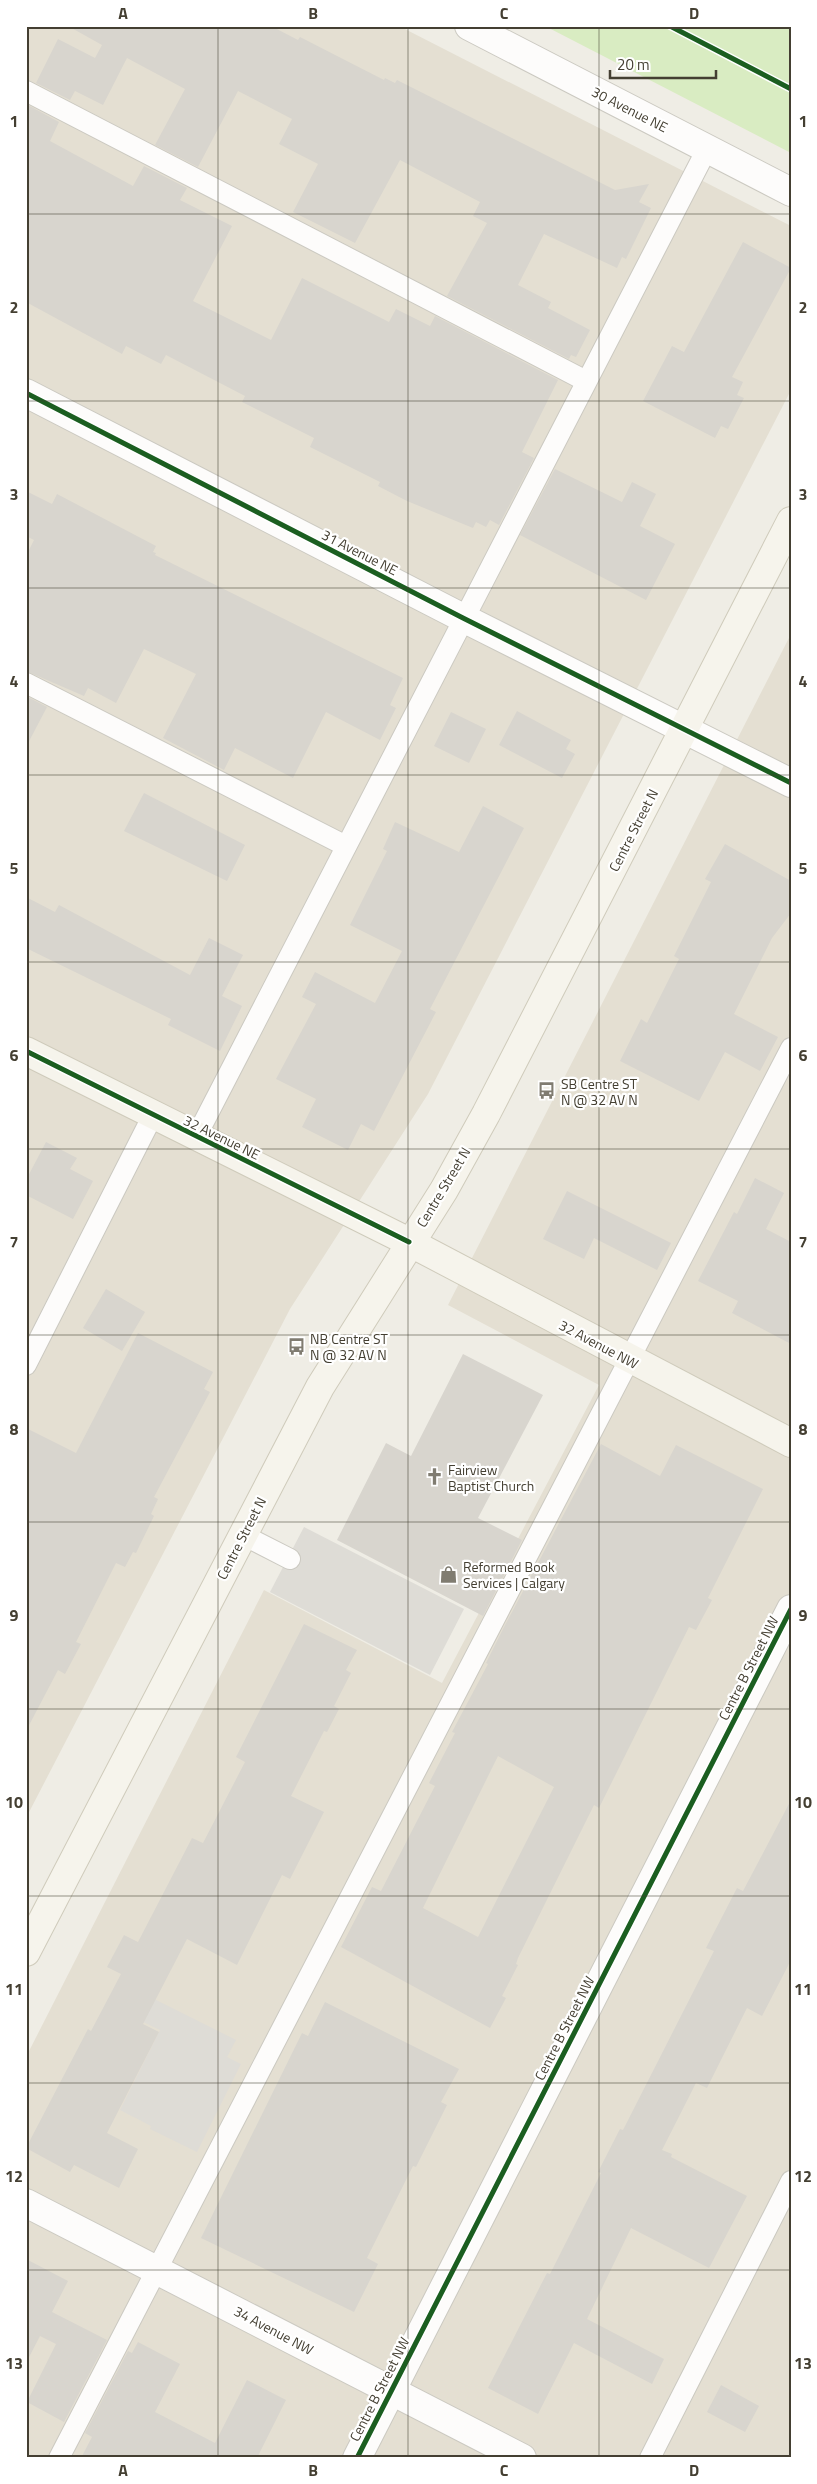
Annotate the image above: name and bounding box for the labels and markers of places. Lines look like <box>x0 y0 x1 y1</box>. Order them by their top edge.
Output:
place label: SB Centre ST N @ 32 AV N <box>561 1073 638 1110</box>
bus stop icon: SB Centre ST N @ 32 AV N <box>537 1081 557 1101</box>
place label: NB Centre ST N @ 32 AV N <box>310 1328 389 1365</box>
bus stop icon: NB Centre ST N @ 32 AV N <box>286 1336 306 1356</box>
place label: Fairview Baptist Church <box>448 1459 534 1496</box>
church icon: Fairview Baptist Church <box>424 1467 444 1487</box>
place label: Reformed Book Services | Calgary <box>463 1556 565 1593</box>
shop icon: Reformed Book Services | Calgary <box>439 1564 459 1584</box>

